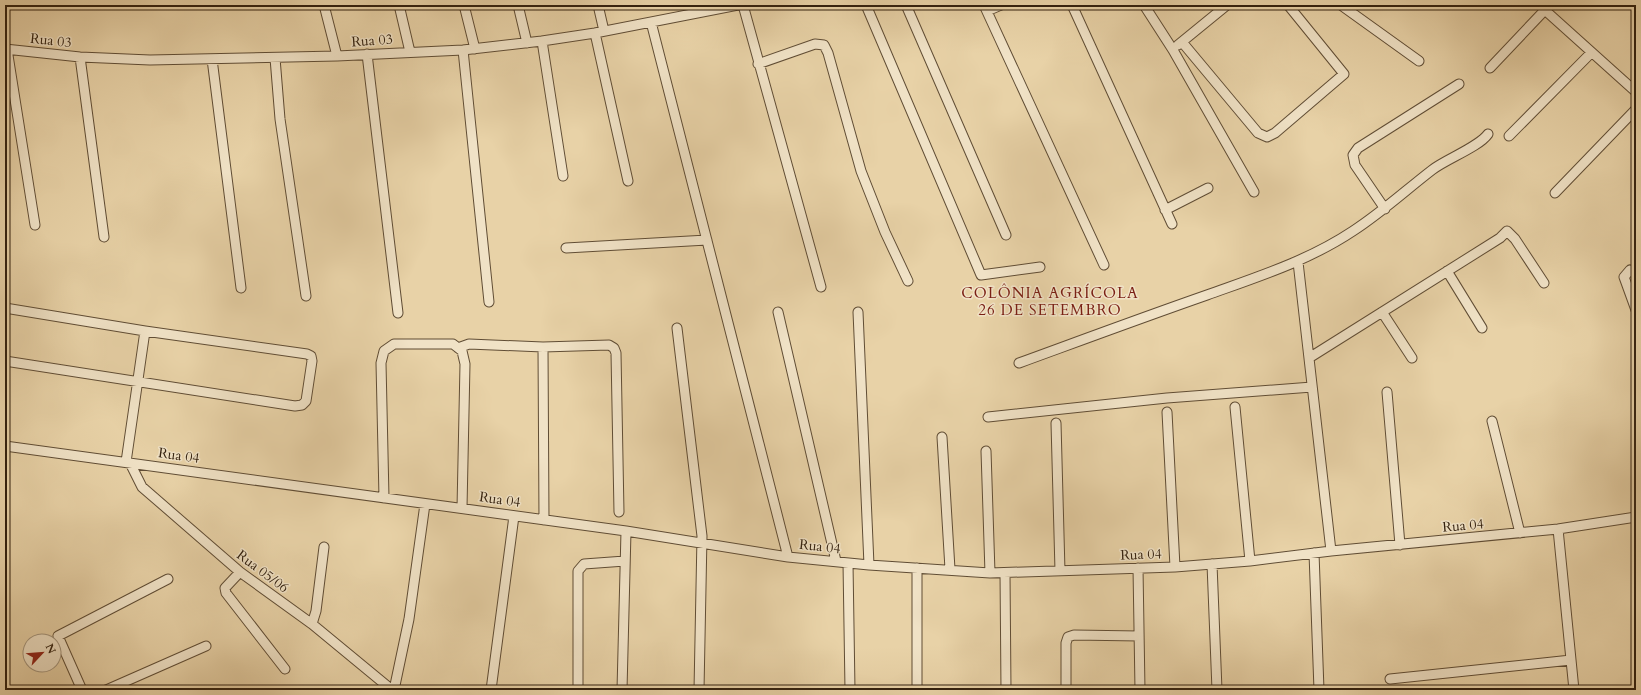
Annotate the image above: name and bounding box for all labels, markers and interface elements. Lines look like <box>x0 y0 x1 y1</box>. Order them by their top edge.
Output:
street label: Rua 03 <box>29 29 73 52</box>
street label: Rua 03 <box>351 30 393 51</box>
district label: COLÔNIA AGRÍCOLA 26 DE SETEMBRO <box>961 283 1139 320</box>
street label: Rua 04 <box>157 443 201 468</box>
street label: Rua 04 <box>478 487 522 512</box>
street label: Rua 04 <box>1442 514 1485 537</box>
street label: Rua 04 <box>798 535 842 558</box>
street label: Rua 04 <box>1120 544 1162 565</box>
street label: Rua 05/06 <box>233 546 293 597</box>
north arrow <box>22 633 62 673</box>
text: N <box>42 641 60 657</box>

